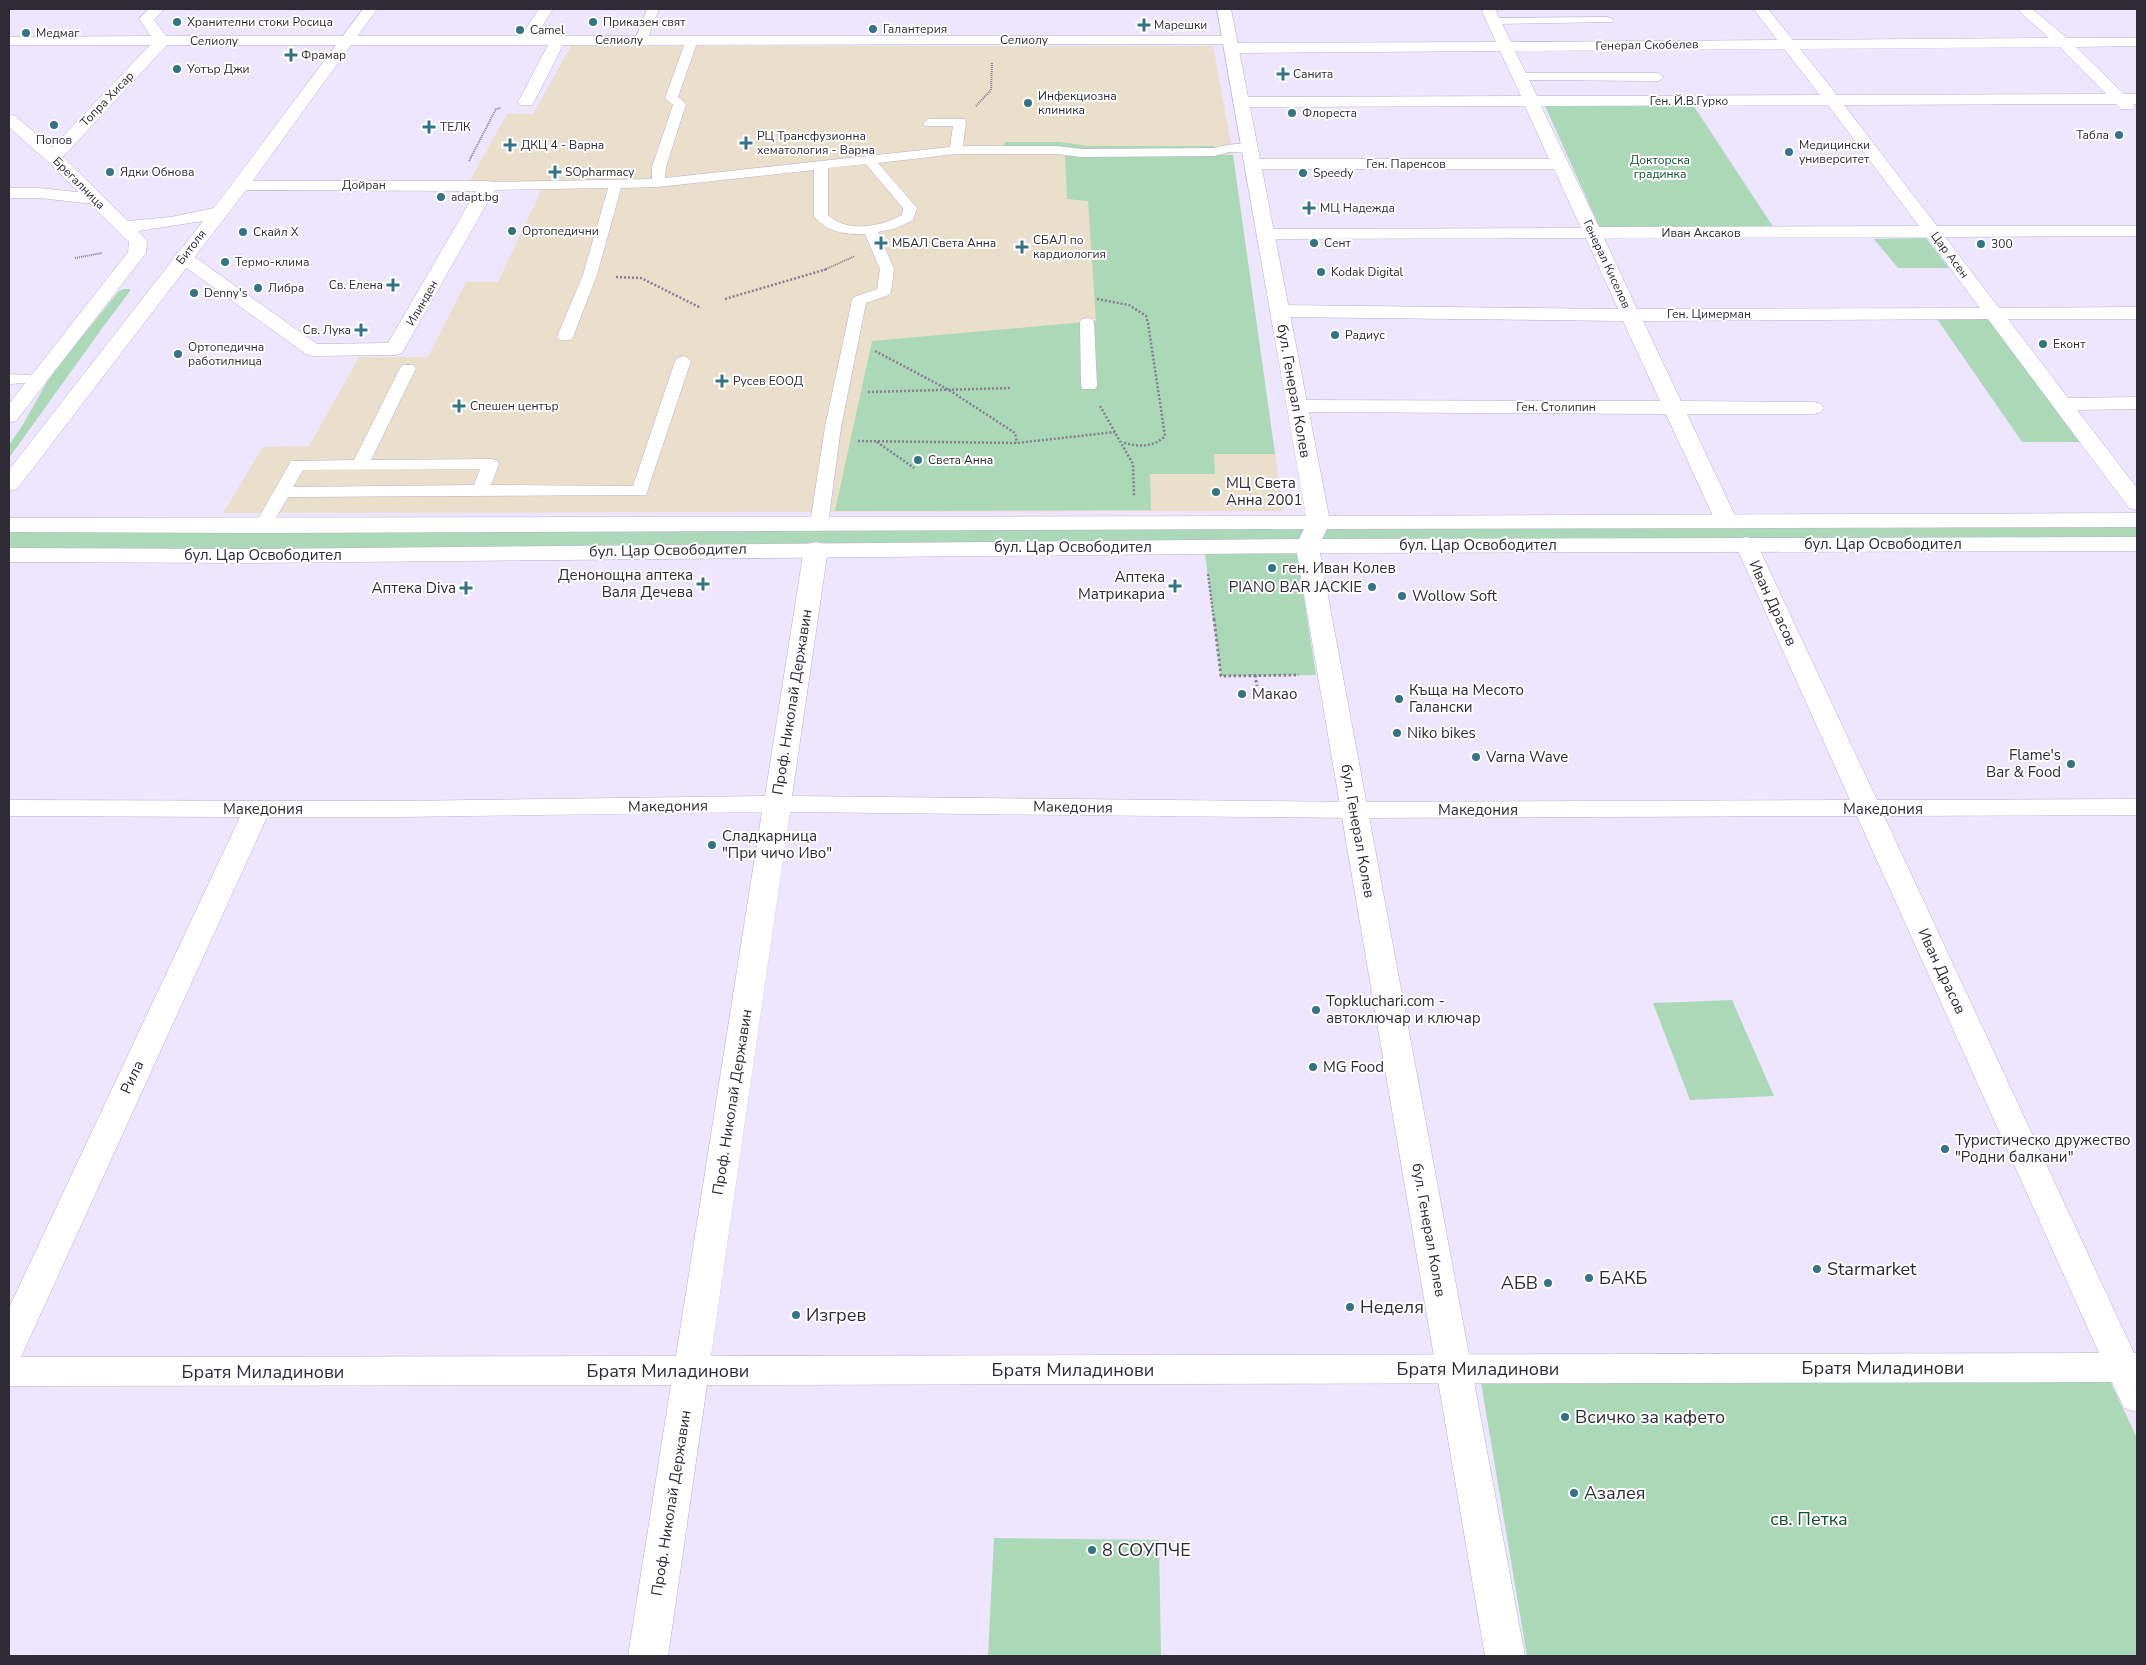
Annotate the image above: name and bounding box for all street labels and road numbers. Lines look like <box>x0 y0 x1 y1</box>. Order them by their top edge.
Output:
street label: Селиолу <box>595 32 644 48</box>
street label: Селиолу <box>1000 32 1049 48</box>
street label: Селиолу <box>190 33 239 49</box>
street label: Генерал Скобелев <box>1595 36 1699 54</box>
street label: Топра Хисар <box>77 68 137 130</box>
street label: Ген. Й.В.Гурко <box>1650 93 1729 109</box>
street label: Брегалница <box>49 153 109 213</box>
street label: Ген. Паренсов <box>1366 156 1446 172</box>
street label: Дойран <box>342 177 386 193</box>
street label: Генерал Киселов <box>1580 217 1635 311</box>
street label: Иван Аксаков <box>1662 225 1741 241</box>
street label: Битоля <box>172 226 210 268</box>
street label: Цар Асен <box>1927 229 1973 281</box>
street label: Илинден <box>402 277 442 329</box>
street label: Ген. Цимерман <box>1667 306 1751 322</box>
street label: бул. Генерал Колев <box>1272 323 1316 459</box>
street label: Ген. Столипин <box>1516 399 1596 415</box>
street label: бул. Цар Освободител <box>1804 534 1962 554</box>
street label: бул. Цар Освободител <box>1399 535 1557 555</box>
street label: бул. Цар Освободител <box>994 537 1152 557</box>
street label: бул. Цар Освободител <box>589 539 747 561</box>
street label: бул. Цар Освободител <box>184 545 342 565</box>
street label: Иван Драсов <box>1744 557 1802 649</box>
street label: Проф. Николай Державин <box>767 608 817 796</box>
street label: бул. Генерал Колев <box>1336 763 1380 899</box>
street label: Македония <box>628 795 708 817</box>
street label: Македония <box>1033 796 1113 818</box>
street label: Македония <box>223 799 303 819</box>
street label: Македония <box>1843 799 1923 819</box>
street label: Македония <box>1438 800 1518 820</box>
street label: Иван Драсов <box>1913 925 1971 1017</box>
street label: Проф. Николай Державин <box>707 1008 757 1196</box>
street label: Рила <box>116 1057 148 1097</box>
street label: бул. Генерал Колев <box>1407 1162 1451 1298</box>
street label: Братя Миладинови <box>1802 1356 1964 1380</box>
street label: Братя Миладинови <box>1397 1357 1559 1381</box>
street label: Братя Миладинови <box>992 1358 1154 1382</box>
street label: Братя Миладинови <box>587 1359 749 1383</box>
street label: Братя Миладинови <box>182 1360 344 1384</box>
street label: Проф. Николай Державин <box>646 1409 696 1597</box>

